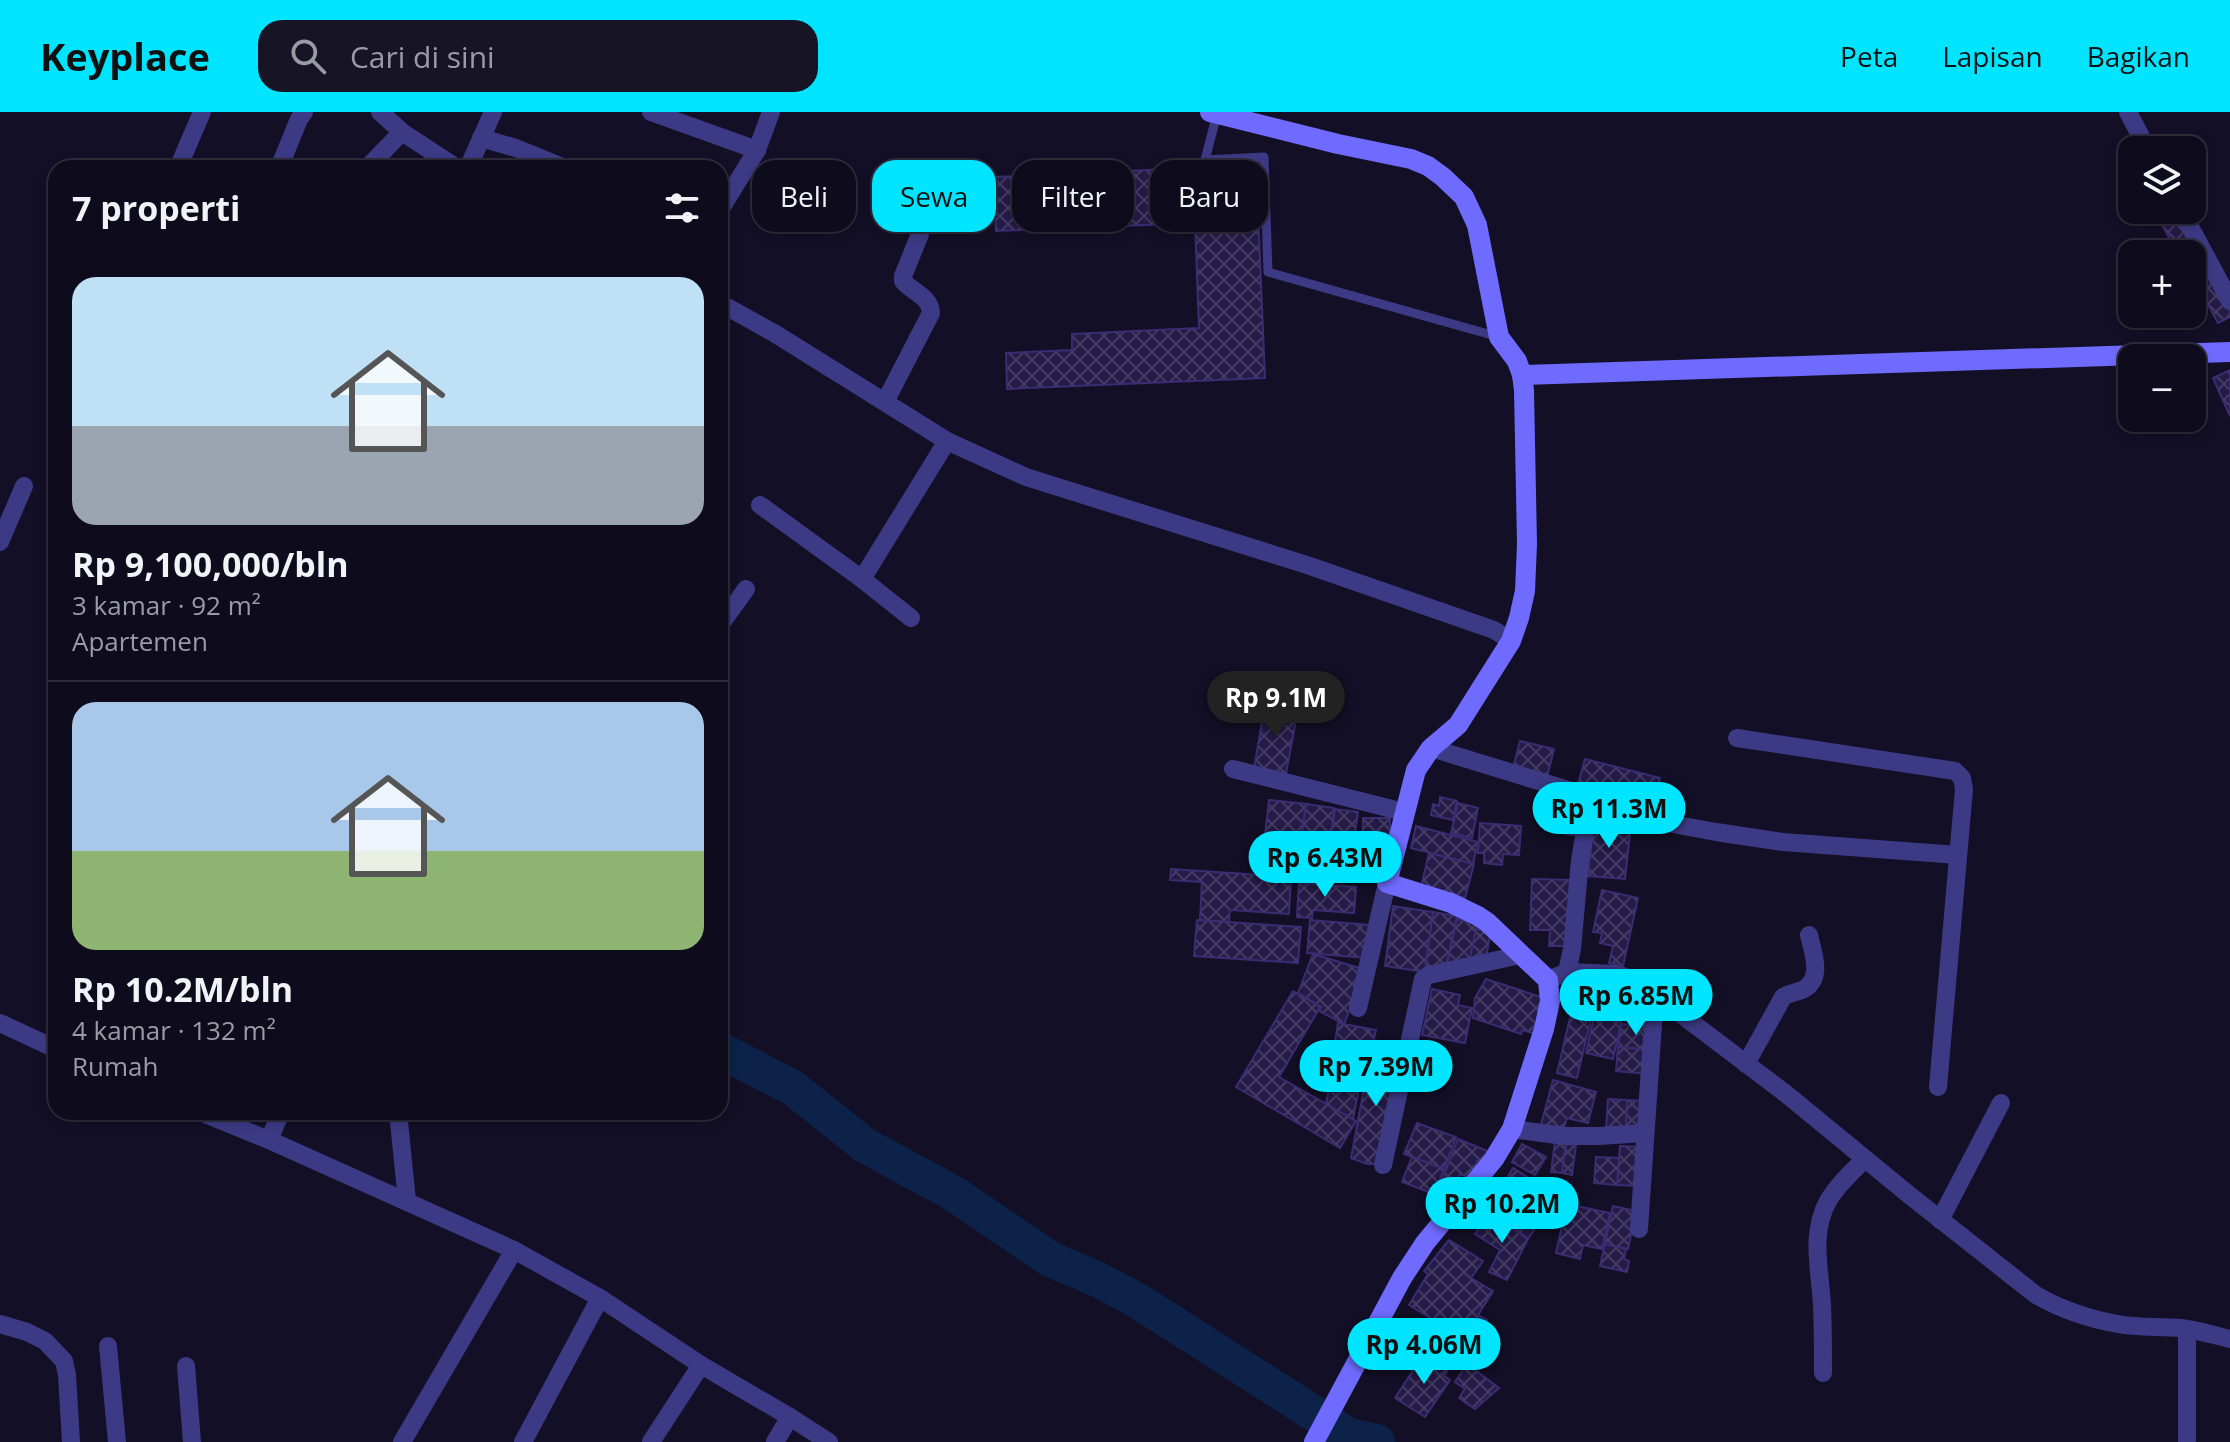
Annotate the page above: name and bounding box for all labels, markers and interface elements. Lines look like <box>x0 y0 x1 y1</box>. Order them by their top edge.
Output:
search box <box>258 20 818 92</box>
text: Keyplace <box>40 30 210 82</box>
icon: search <box>286 34 330 78</box>
text: Cari di sini <box>350 36 495 77</box>
text: Peta <box>1840 37 1898 75</box>
text: Lapisan <box>1942 37 2043 75</box>
text: Bagikan <box>2087 37 2190 75</box>
map controls <box>2118 136 2206 432</box>
button: layers <box>2118 136 2206 224</box>
chip: Beli <box>752 160 856 232</box>
chip: Sewa <box>872 160 996 232</box>
chip: Filter <box>1012 160 1134 232</box>
chip: Baru <box>1150 160 1268 232</box>
text: 7 properti <box>72 185 240 231</box>
icon: filters <box>660 186 704 230</box>
button: + <box>2118 240 2206 328</box>
icon: home <box>316 329 460 473</box>
button: − <box>2118 344 2206 432</box>
text: Rp 9,100,000/bln <box>72 541 349 587</box>
text: 3 kamar · 92 m² <box>72 587 261 623</box>
text: Apartemen <box>72 623 208 659</box>
pin: Rp 9.1M <box>1202 671 1350 739</box>
text: Rp 9.1M <box>1225 679 1327 715</box>
icon: home <box>316 754 460 898</box>
pin: Rp 11.3M <box>1526 782 1692 850</box>
text: Rp 11.3M <box>1551 790 1667 826</box>
pin: Rp 6.43M <box>1242 831 1408 899</box>
text: Rp 6.43M <box>1267 839 1383 875</box>
text: Rp 10.2M/bln <box>72 966 293 1012</box>
pin: Rp 6.85M <box>1553 969 1719 1037</box>
text: Rp 6.85M <box>1578 977 1694 1013</box>
text: 4 kamar · 132 m² <box>72 1012 276 1048</box>
pin: Rp 7.39M <box>1293 1040 1459 1108</box>
text: Rumah <box>72 1048 158 1084</box>
text: Rp 7.39M <box>1318 1048 1434 1084</box>
pin: Rp 10.2M <box>1419 1177 1585 1245</box>
text: Rp 10.2M <box>1444 1185 1560 1221</box>
pin: Rp 4.06M <box>1341 1318 1507 1386</box>
text: Rp 4.06M <box>1366 1326 1482 1362</box>

